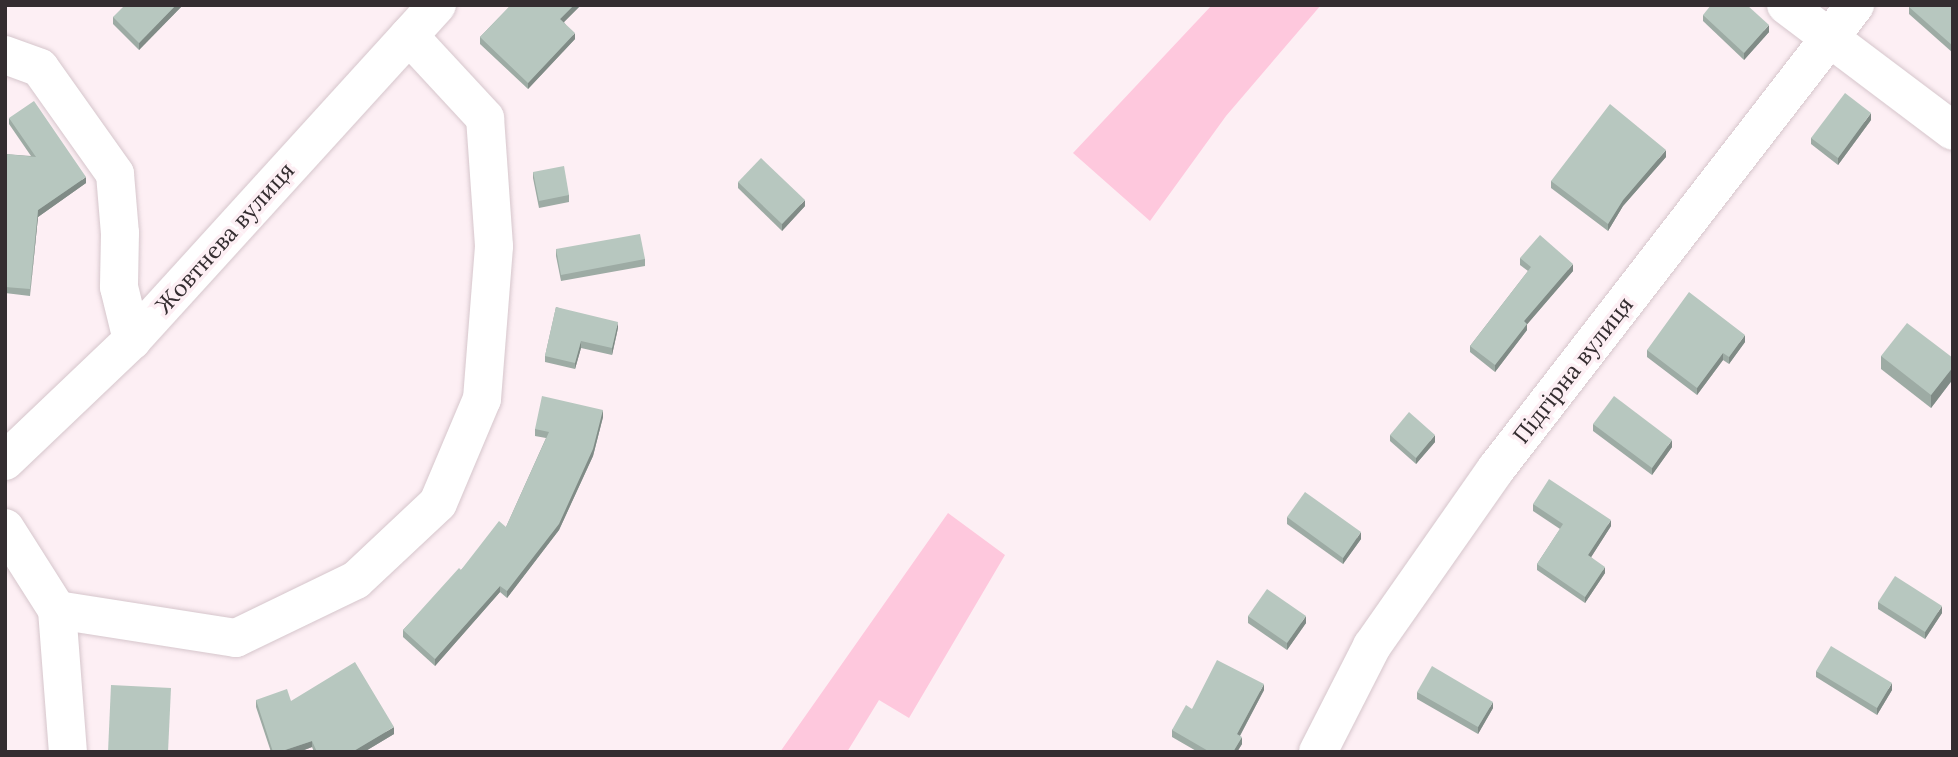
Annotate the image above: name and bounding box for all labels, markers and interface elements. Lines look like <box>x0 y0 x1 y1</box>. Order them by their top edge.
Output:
street label: Жовтнева вулиця <box>150 157 300 319</box>
street label: Підгірна вулиця <box>1507 291 1639 449</box>

